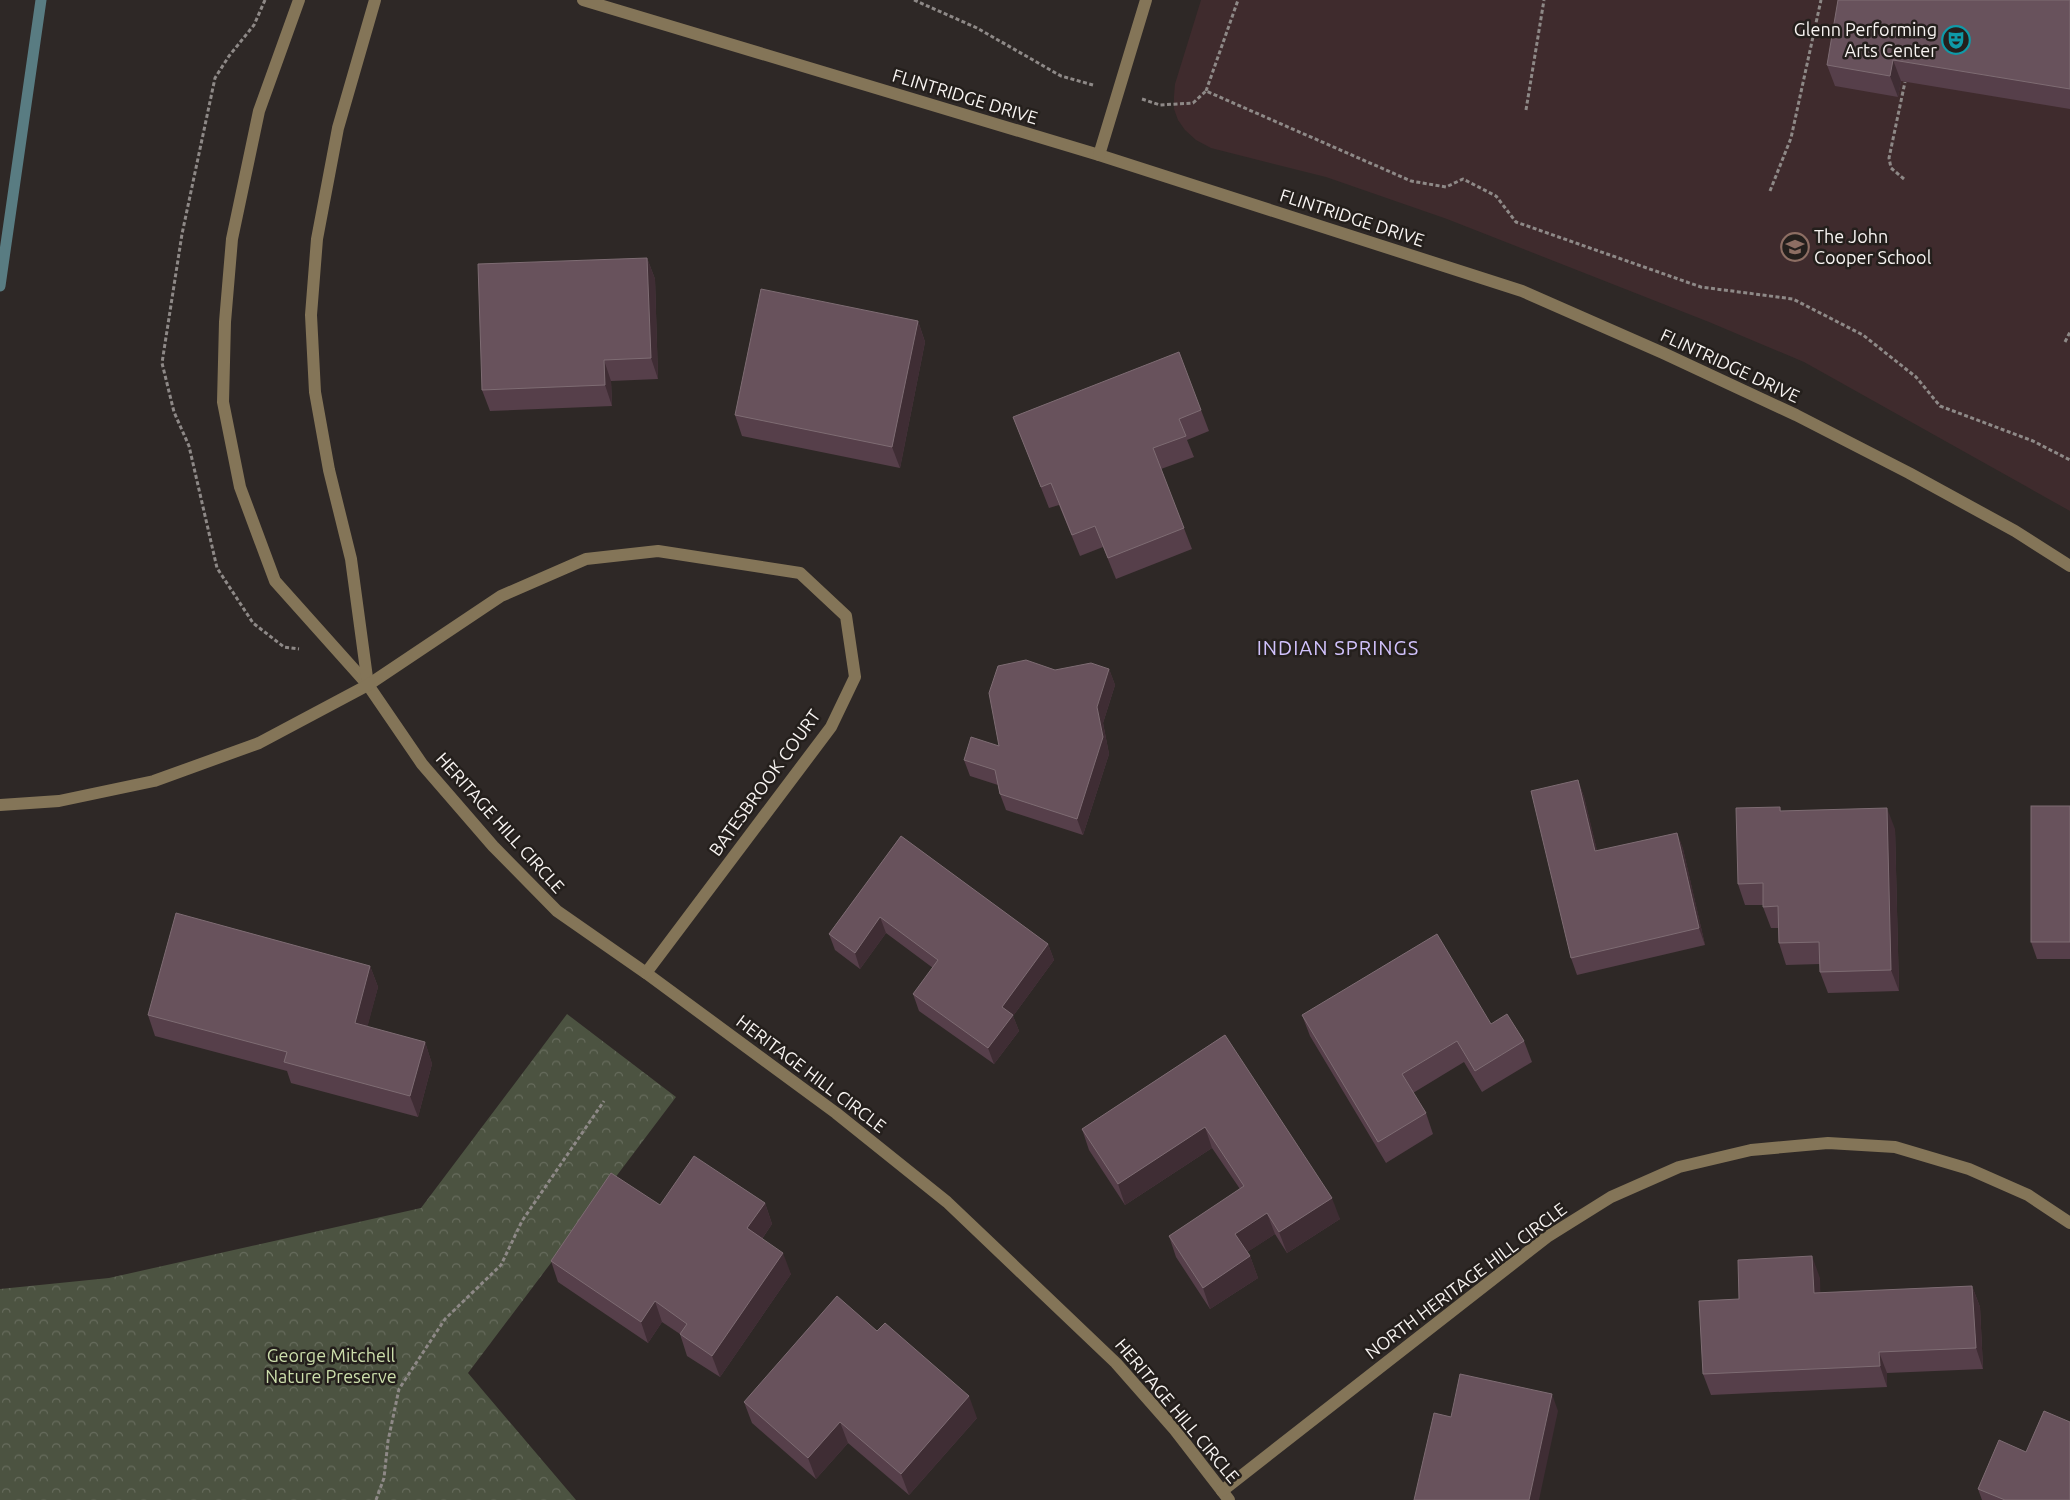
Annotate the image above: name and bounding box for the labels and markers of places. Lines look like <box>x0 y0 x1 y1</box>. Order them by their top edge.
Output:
place label: Glenn Performing Arts Center <box>1794 19 1937 60</box>
theatre icon: Glenn Performing Arts Center <box>1941 25 1971 55</box>
place label: The John Cooper School <box>1814 226 1932 267</box>
school or university icon: The John Cooper School <box>1780 232 1810 262</box>

